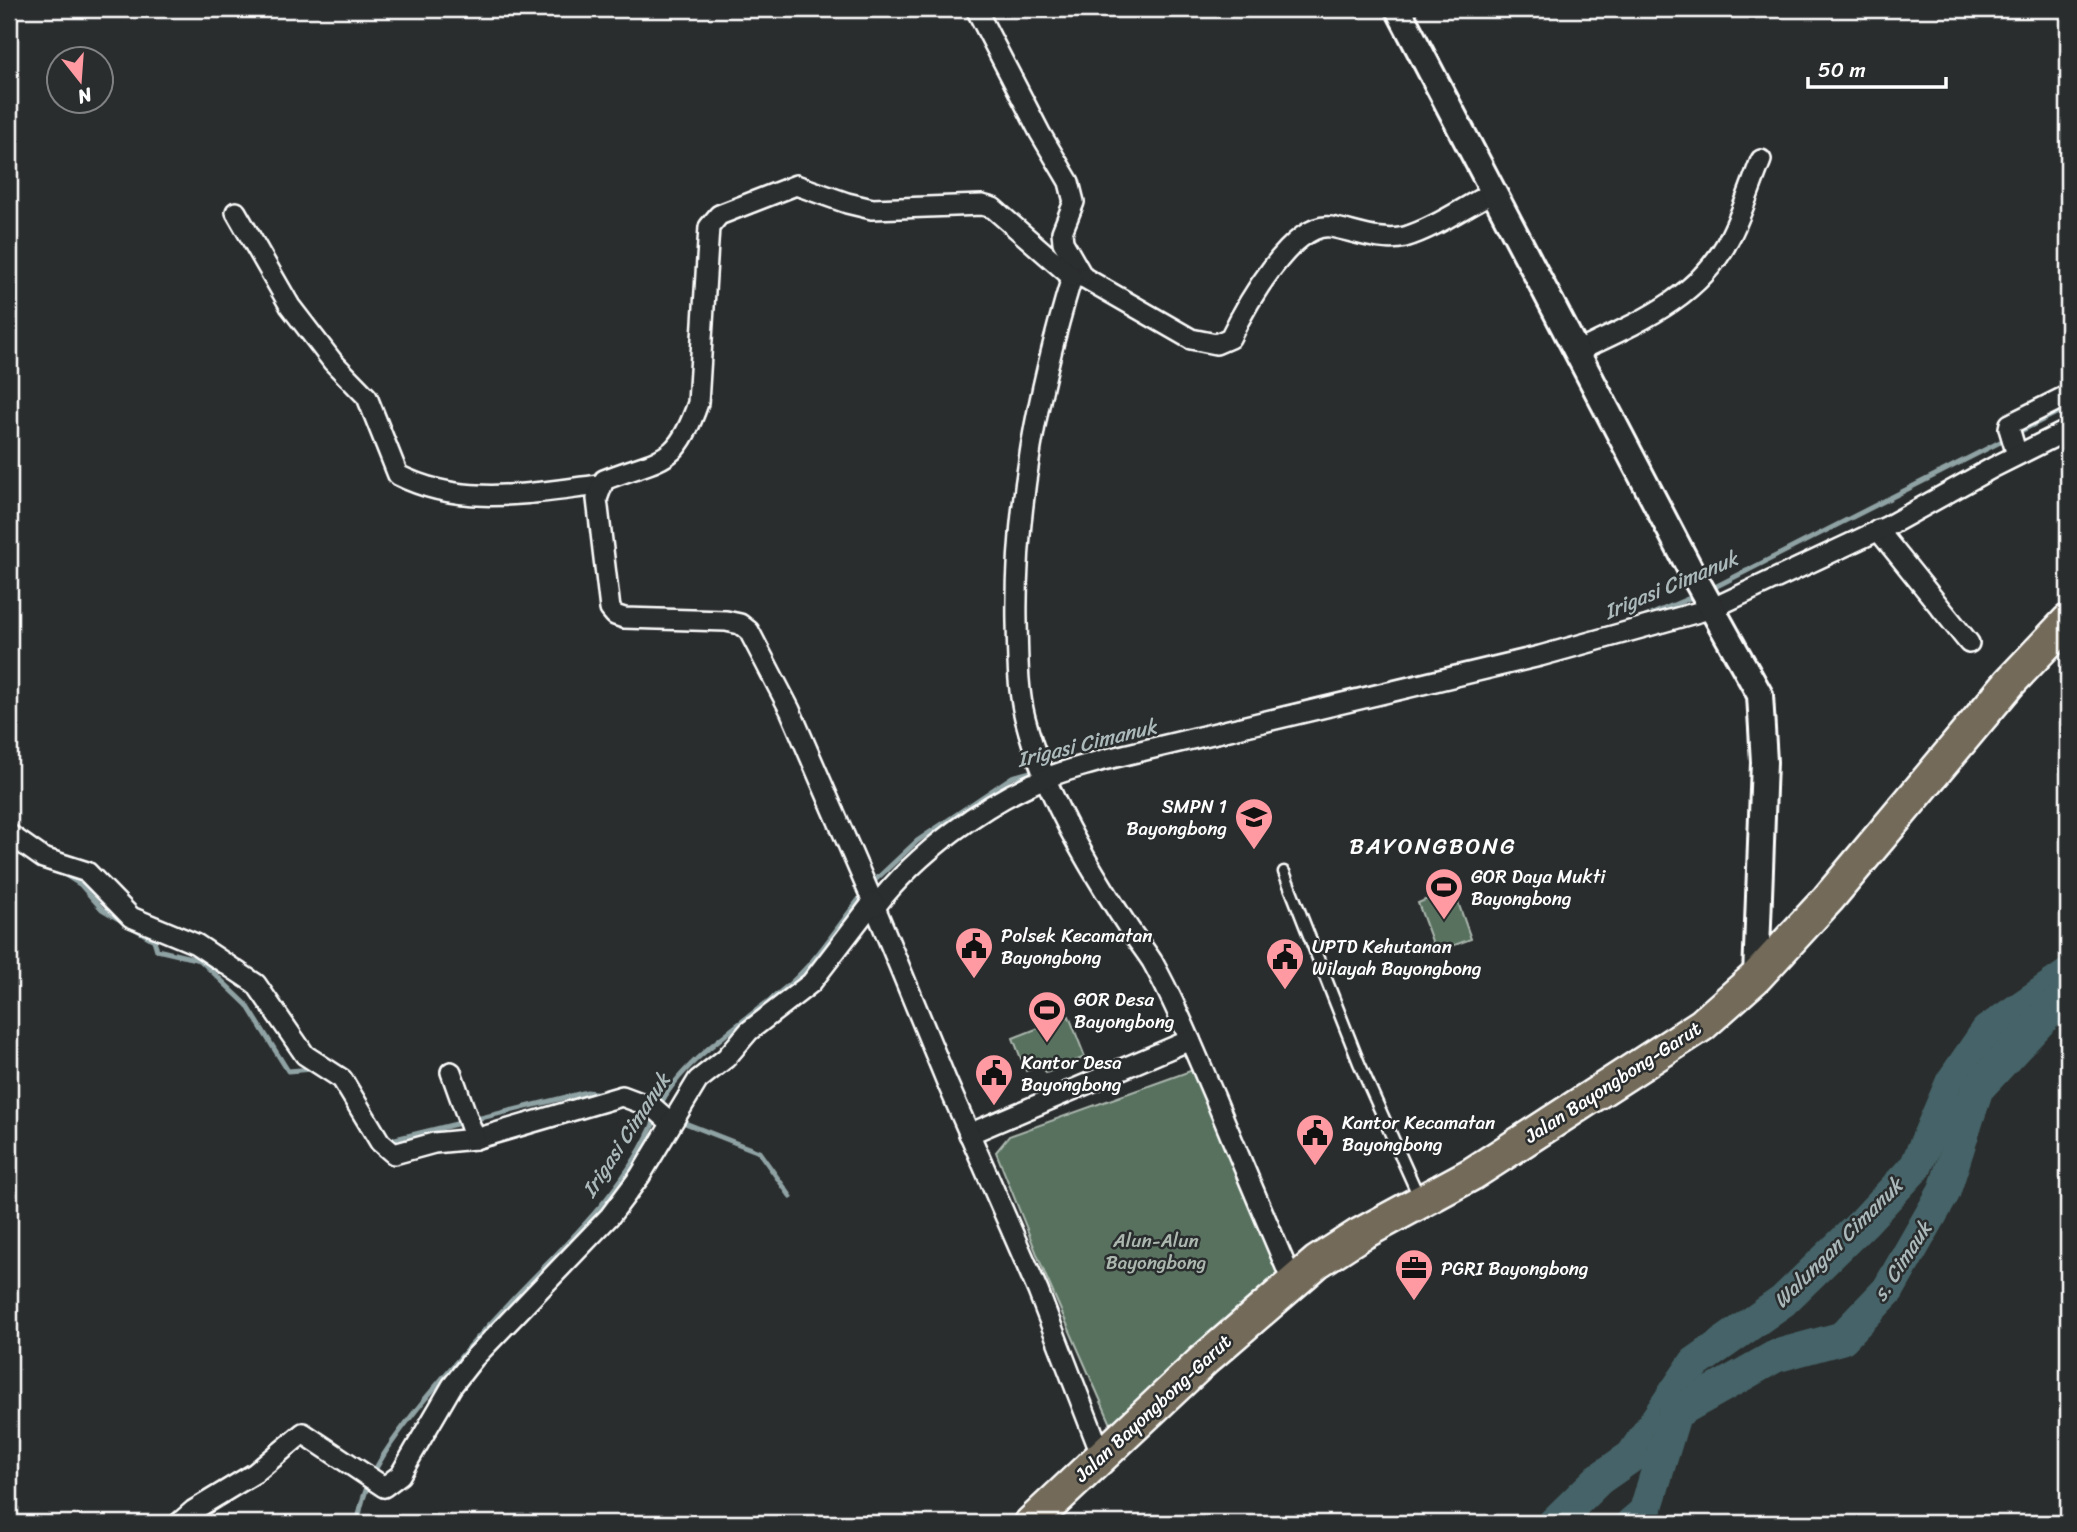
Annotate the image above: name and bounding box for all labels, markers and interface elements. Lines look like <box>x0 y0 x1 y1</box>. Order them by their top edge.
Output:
north arrow <box>46 46 116 116</box>
scale bar <box>1808 46 1946 90</box>
text: 50 m <box>1818 51 1866 89</box>
text: N <box>73 78 97 114</box>
water label: Irigasi Cimanuk <box>1597 539 1746 631</box>
water label: Irigasi Cimanuk <box>1012 707 1163 779</box>
place label: SMPN 1 Bayongbong <box>1126 790 1227 845</box>
school or university icon: SMPN 1 Bayongbong <box>1233 796 1275 851</box>
district label: BAYONGBONG <box>1349 826 1517 867</box>
place label: GOR Daya Mukti Bayongbong <box>1471 860 1606 915</box>
sports icon: GOR Daya Mukti Bayongbong <box>1423 866 1465 921</box>
place label: Polsek Kecamatan Bayongbong <box>1001 919 1152 974</box>
public building icon: Polsek Kecamatan Bayongbong <box>953 925 995 980</box>
place label: UPTD Kehutanan Wilayah Bayongbong <box>1312 930 1482 985</box>
public building icon: UPTD Kehutanan Wilayah Bayongbong <box>1264 936 1306 991</box>
place label: GOR Desa Bayongbong <box>1074 983 1175 1038</box>
sports icon: GOR Desa Bayongbong <box>1026 989 1068 1044</box>
street label: Jalan Bayongbong-Garut <box>1517 1012 1708 1152</box>
place label: Kantor Desa Bayongbong <box>1021 1046 1122 1101</box>
public building icon: Kantor Desa Bayongbong <box>973 1052 1015 1107</box>
water label: Irigasi Cimanuk <box>571 1063 682 1206</box>
place label: Kantor Kecamatan Bayongbong <box>1342 1106 1495 1161</box>
public building icon: Kantor Kecamatan Bayongbong <box>1294 1112 1336 1167</box>
water label: Walungan Cimanuk <box>1764 1167 1914 1317</box>
water label: s. Cimauk <box>1862 1212 1943 1309</box>
park label: Alun-Alun Bayongbong <box>1106 1224 1206 1279</box>
office icon: PGRI Bayongbong <box>1393 1247 1435 1302</box>
place label: PGRI Bayongbong <box>1441 1252 1589 1285</box>
street label: Jalan Bayongbong-Garut <box>1066 1326 1239 1491</box>

